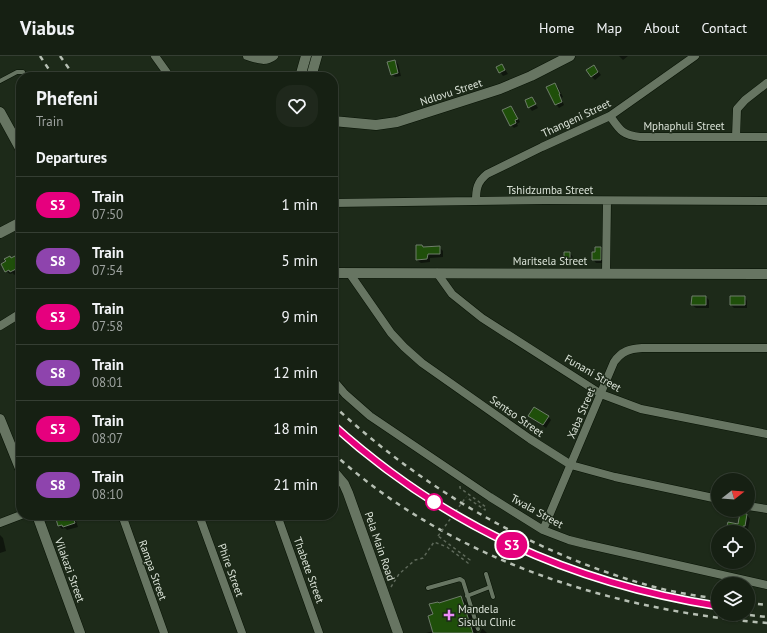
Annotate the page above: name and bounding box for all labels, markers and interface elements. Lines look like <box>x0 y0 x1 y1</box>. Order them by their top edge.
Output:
text: Viabus <box>20 16 74 40</box>
text: Home <box>539 19 574 37</box>
text: Map <box>596 19 622 37</box>
text: About <box>644 19 680 37</box>
text: Contact <box>702 19 747 37</box>
street label: Ndlovu Street <box>418 75 484 109</box>
button: heart <box>276 85 318 127</box>
text: Phefeni <box>36 86 98 110</box>
street label: Thangeni Street <box>539 96 613 140</box>
text: Train <box>36 113 63 130</box>
street label: Mphaphuli Street <box>643 119 725 133</box>
text: Departures <box>36 148 107 167</box>
street label: Tshidzumba Street <box>507 183 594 197</box>
text: Train <box>92 187 124 206</box>
text: 1 min <box>281 195 318 214</box>
text: S3 <box>50 196 66 214</box>
text: 07:50 <box>92 206 123 223</box>
text: Train <box>92 243 124 262</box>
text: 5 min <box>281 251 318 270</box>
text: S8 <box>50 252 66 270</box>
street label: Maritsela Street <box>513 254 588 268</box>
text: 07:54 <box>92 262 123 279</box>
text: Train <box>92 299 124 318</box>
text: 9 min <box>281 307 318 326</box>
text: S3 <box>50 308 66 326</box>
text: 07:58 <box>92 318 123 335</box>
street label: Funani Street <box>562 351 624 395</box>
text: Train <box>92 355 124 374</box>
text: 12 min <box>273 363 318 382</box>
text: S8 <box>50 364 66 382</box>
text: 08:01 <box>92 374 123 391</box>
street label: Xaba Street <box>564 385 598 441</box>
street label: Sentso Street <box>487 392 547 440</box>
text: Train <box>92 411 124 430</box>
text: 18 min <box>273 419 318 438</box>
text: S3 <box>50 420 66 438</box>
text: 08:07 <box>92 430 123 447</box>
text: Train <box>92 467 124 486</box>
north arrow <box>711 473 755 517</box>
map controls <box>711 473 755 621</box>
text: 21 min <box>273 475 318 494</box>
text: S8 <box>50 476 66 494</box>
text: 08:10 <box>92 486 123 503</box>
street label: Twala Street <box>508 491 566 531</box>
unlabelled marker <box>425 493 443 511</box>
street label: Pela Main Road <box>362 510 398 583</box>
button: locate <box>711 525 755 569</box>
line badge: S3 <box>494 532 530 558</box>
street label: Vilakazi Street <box>52 535 88 604</box>
street label: Thabete Street <box>291 535 328 605</box>
text: S3 <box>504 536 520 554</box>
street label: Rampa Street <box>136 538 170 602</box>
street label: Phire Street <box>215 542 247 599</box>
button: layers <box>711 577 755 621</box>
place label: Mandela Sisulu Clinic <box>458 602 516 629</box>
marker: Mandela Sisulu Clinic <box>443 609 455 621</box>

